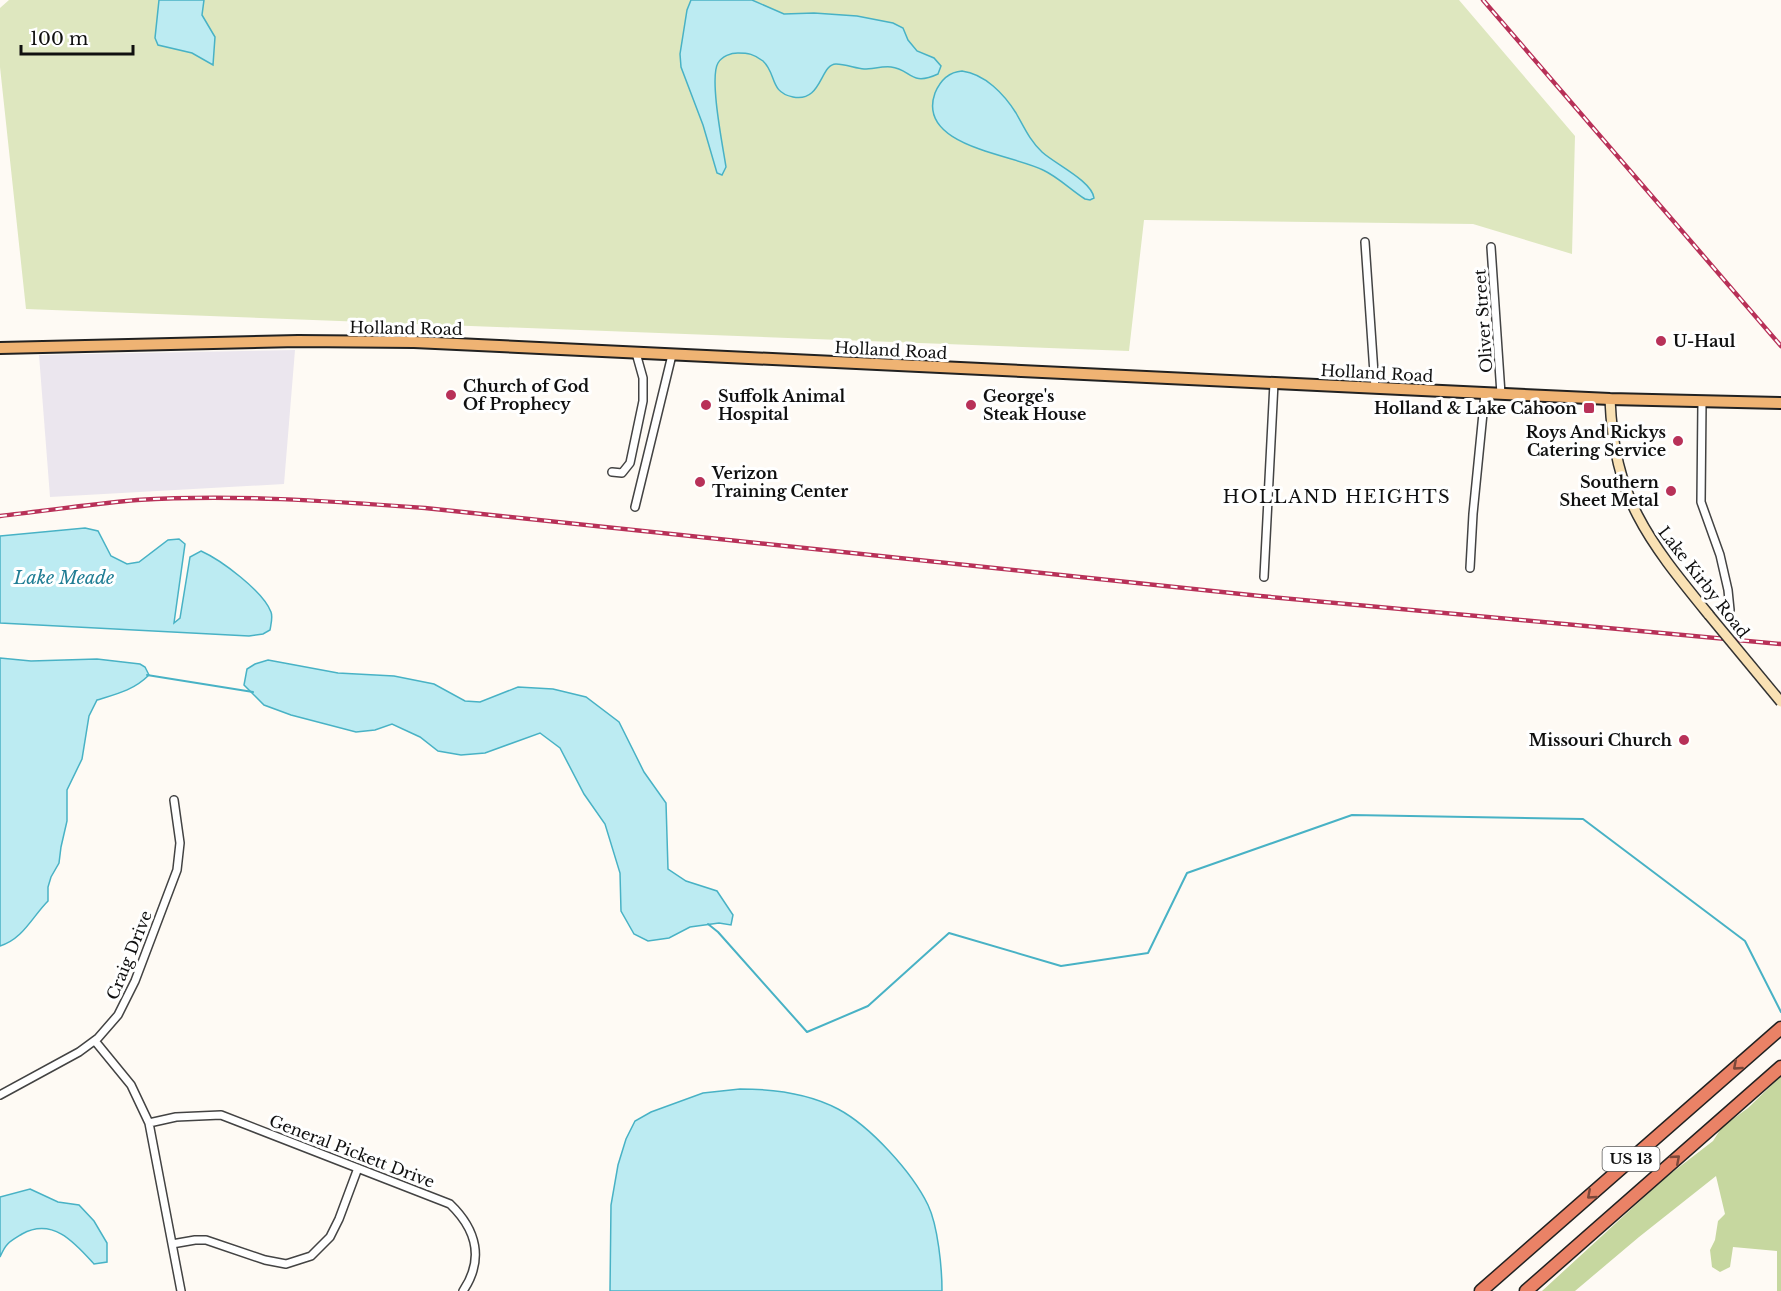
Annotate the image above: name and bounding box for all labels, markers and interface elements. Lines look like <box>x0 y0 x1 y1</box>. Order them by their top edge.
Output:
scale bar <box>21 18 134 56</box>
text: 100 m <box>30 28 88 50</box>
street label: Oliver Street <box>1469 268 1497 374</box>
street label: Holland Road <box>349 317 463 339</box>
place label: U-Haul <box>1673 331 1736 351</box>
marker: U-Haul <box>1654 334 1668 348</box>
street label: Holland Road <box>834 337 948 363</box>
street label: Holland Road <box>1320 360 1434 386</box>
place label: Church of God Of Prophecy <box>463 376 589 414</box>
place label: Suffolk Animal Hospital <box>718 386 845 424</box>
place label: George's Steak House <box>983 386 1086 424</box>
marker: Church of God Of Prophecy <box>444 388 458 402</box>
marker: Suffolk Animal Hospital <box>699 398 713 412</box>
marker: George's Steak House <box>964 398 978 412</box>
place label: Holland & Lake Cahoon <box>1374 398 1577 418</box>
marker: Holland & Lake Cahoon <box>1582 401 1596 415</box>
place label: Roys And Rickys Catering Service <box>1526 422 1666 460</box>
marker: Roys And Rickys Catering Service <box>1671 434 1685 448</box>
place label: Verizon Training Center <box>711 463 848 501</box>
place label: Southern Sheet Metal <box>1560 472 1659 510</box>
marker: Verizon Training Center <box>693 475 707 489</box>
marker: Southern Sheet Metal <box>1664 484 1678 498</box>
district label: HOLLAND HEIGHTS <box>1223 486 1451 508</box>
street label: Lake Kirby Road <box>1654 522 1754 642</box>
water label: Lake Meade <box>13 567 114 589</box>
place label: Missouri Church <box>1529 730 1673 750</box>
marker: Missouri Church <box>1677 733 1691 747</box>
street label: Craig Drive <box>102 907 156 1003</box>
one-way arrow <box>1733 1059 1744 1070</box>
street label: General Pickett Drive <box>267 1110 437 1192</box>
road number: US 13 <box>1602 1147 1660 1171</box>
one-way arrow <box>1669 1156 1680 1167</box>
one-way arrow <box>1587 1188 1597 1199</box>

